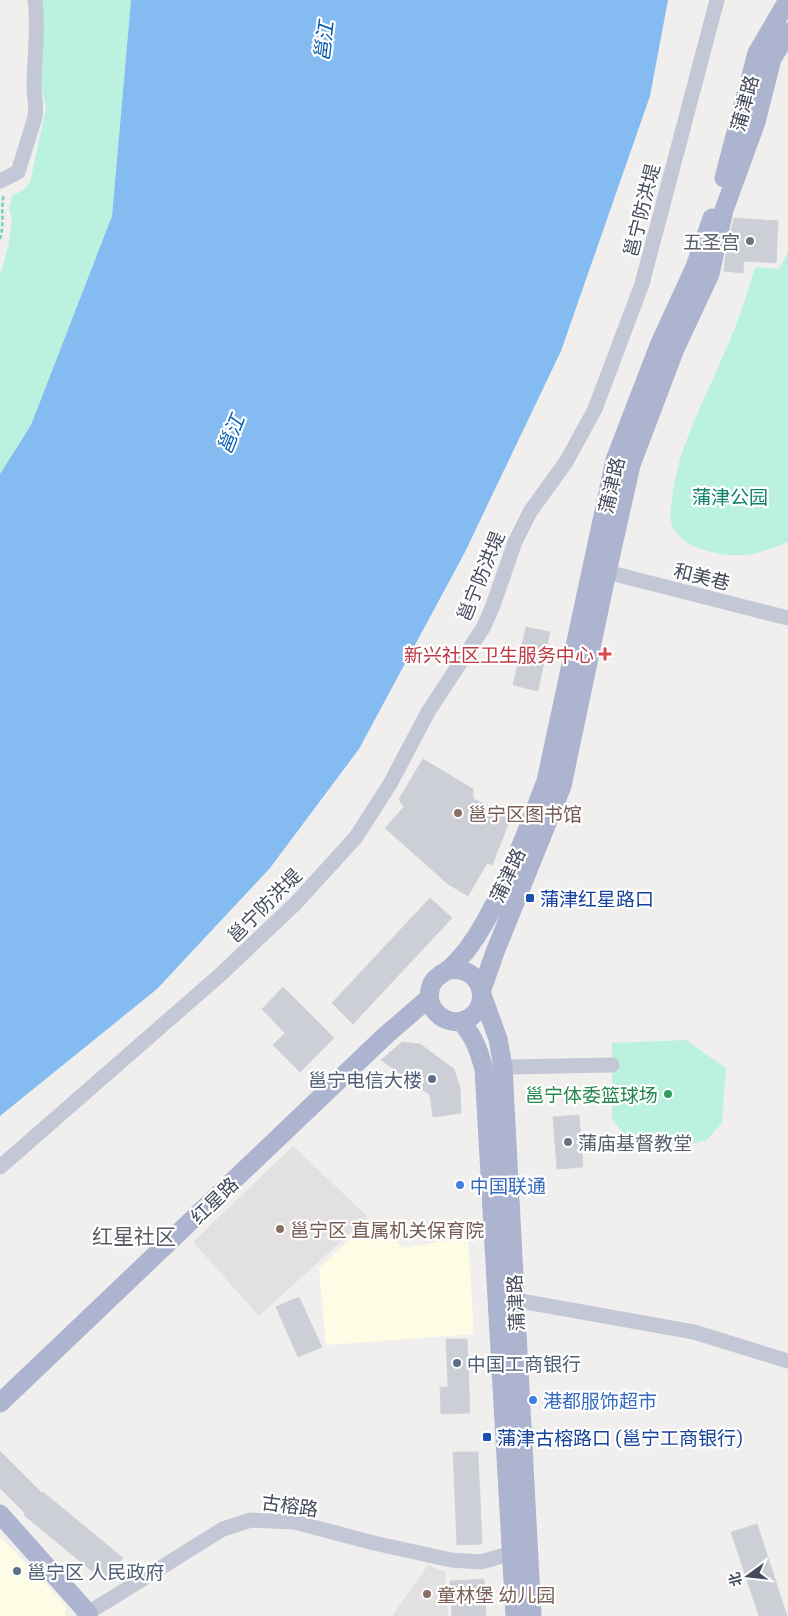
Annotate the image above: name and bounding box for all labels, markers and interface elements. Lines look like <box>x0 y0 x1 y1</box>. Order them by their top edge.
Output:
water label: 邕江 <box>309 18 338 62</box>
street label: 蒲津路 <box>726 72 762 134</box>
street label: 邕宁防洪堤 <box>618 161 664 259</box>
place label: 五圣宫 <box>683 230 740 253</box>
marker: 五圣宫 <box>744 235 756 247</box>
water label: 邕江 <box>211 409 249 457</box>
street label: 蒲津路 <box>593 455 629 515</box>
park label: 蒲津公园 <box>692 485 768 508</box>
street label: 邕宁防洪堤 <box>452 528 508 624</box>
street label: 和美巷 <box>672 558 732 594</box>
place label: 新兴社区卫生服务中心 <box>404 643 594 666</box>
marker: 新兴社区卫生服务中心 <box>598 647 612 661</box>
place label: 邕宁区图书馆 <box>468 802 582 825</box>
marker: 邕宁区图书馆 <box>452 807 464 819</box>
street label: 蒲津路 <box>485 844 529 906</box>
street label: 邕宁防洪堤 <box>222 863 306 947</box>
place label: 蒲津红星路口 <box>540 887 654 910</box>
marker: 蒲津红星路口 <box>524 892 536 904</box>
place label: 邕宁电信大楼 <box>308 1068 422 1091</box>
marker: 邕宁电信大楼 <box>426 1073 438 1085</box>
place label: 邕宁体委篮球场 <box>525 1083 658 1106</box>
marker: 邕宁体委篮球场 <box>662 1088 674 1100</box>
place label: 蒲庙基督教堂 <box>578 1131 692 1154</box>
marker: 蒲庙基督教堂 <box>562 1136 574 1148</box>
street label: 红星路 <box>186 1172 242 1228</box>
place label: 中国联通 <box>470 1174 546 1197</box>
marker: 中国联通 <box>454 1179 466 1191</box>
place label: 邕宁区 直属机关保育院 <box>290 1218 484 1241</box>
district label: 红星社区 <box>92 1223 176 1248</box>
marker: 邕宁区 直属机关保育院 <box>274 1223 286 1235</box>
street label: 蒲津路 <box>502 1274 528 1332</box>
place label: 中国工商银行 <box>467 1352 581 1375</box>
marker: 中国工商银行 <box>451 1357 463 1369</box>
place label: 港都服饰超市 <box>543 1389 657 1412</box>
marker: 港都服饰超市 <box>527 1394 539 1406</box>
place label: 蒲津古榕路口 (邕宁工商银行) <box>497 1426 743 1449</box>
marker: 蒲津古榕路口 (邕宁工商银行) <box>481 1431 493 1443</box>
street label: 古榕路 <box>260 1490 320 1520</box>
north arrow <box>723 1551 773 1601</box>
place label: 邕宁区 人民政府 <box>27 1560 164 1583</box>
marker: 邕宁区 人民政府 <box>11 1565 23 1577</box>
text: 北 <box>725 1571 745 1588</box>
place label: 童林堡 幼儿园 <box>437 1583 555 1606</box>
marker: 童林堡 幼儿园 <box>421 1588 433 1600</box>

